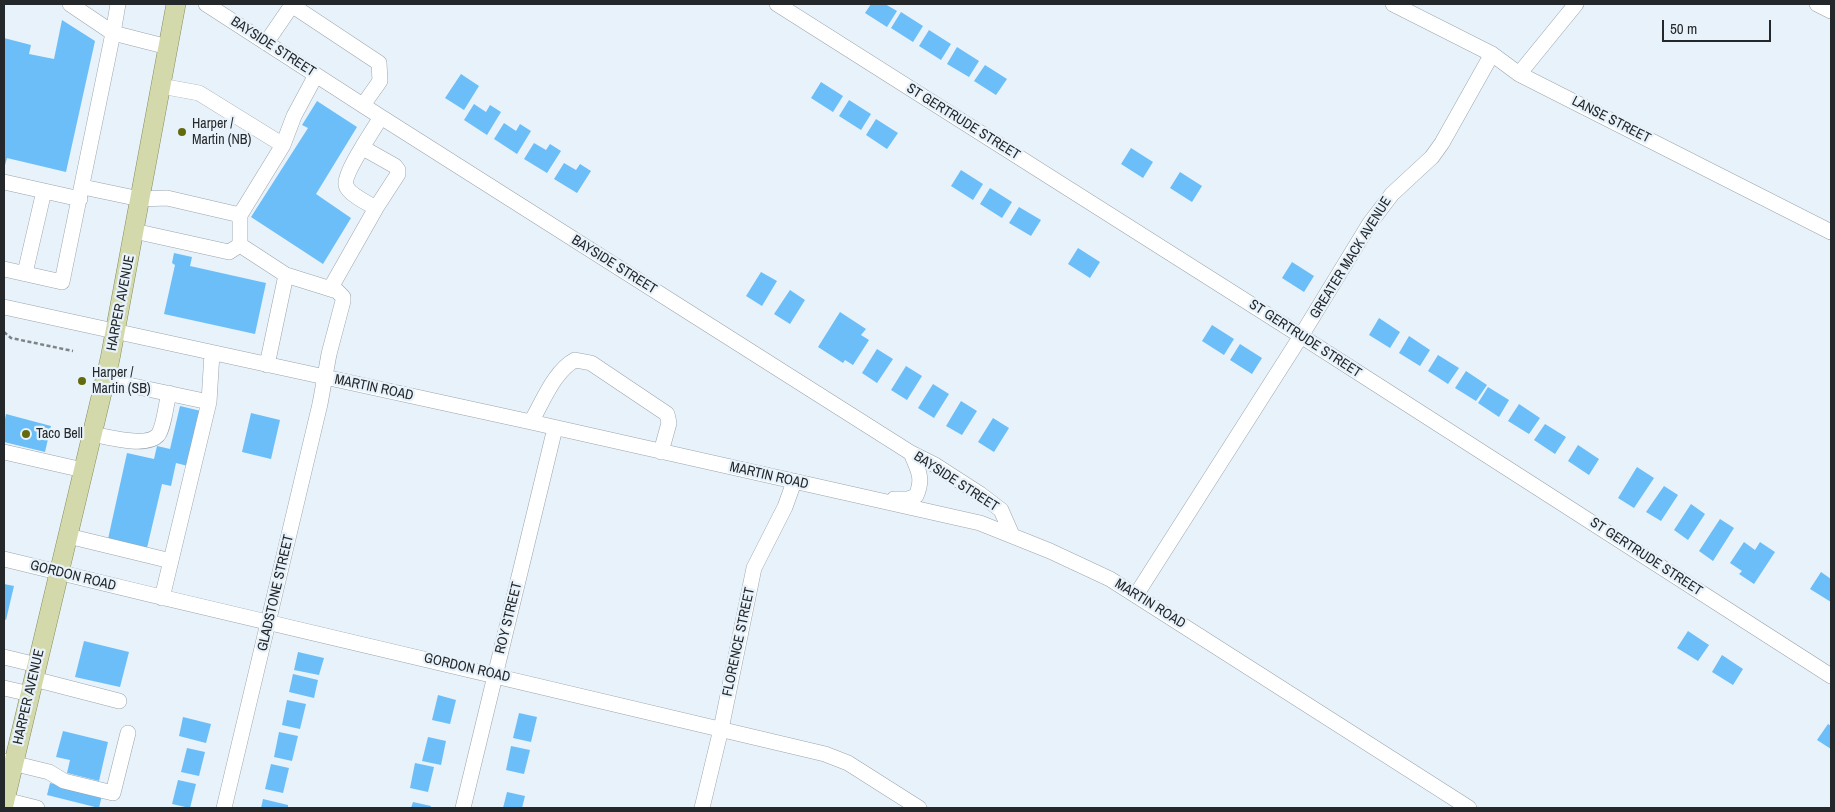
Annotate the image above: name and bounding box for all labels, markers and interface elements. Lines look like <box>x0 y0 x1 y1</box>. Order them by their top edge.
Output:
scale bar <box>1665 10 1774 42</box>
street label: BAYSIDE STREET <box>228 13 318 81</box>
text: 50 m <box>1670 18 1697 39</box>
street label: ST GERTRUDE STREET <box>903 80 1023 164</box>
street label: LANSE STREET <box>1569 93 1653 147</box>
place label: Harper / Martin (NB) <box>192 116 251 148</box>
marker: Harper / Martin (NB) <box>176 126 188 138</box>
street label: GREATER MACK AVENUE <box>1307 194 1395 322</box>
street label: BAYSIDE STREET <box>568 232 660 298</box>
street label: HARPER AVENUE <box>103 254 139 352</box>
street label: ST GERTRUDE STREET <box>1246 296 1364 382</box>
place label: Harper / Martin (SB) <box>92 365 151 398</box>
street label: MARTIN ROAD <box>333 371 415 405</box>
marker: Harper / Martin (SB) <box>76 375 88 387</box>
place label: Taco Bell <box>36 426 83 442</box>
marker: Taco Bell <box>20 428 32 440</box>
street label: BAYSIDE STREET <box>911 448 1001 516</box>
street label: MARTIN ROAD <box>728 459 810 493</box>
street label: ST GERTRUDE STREET <box>1587 514 1705 600</box>
street label: GLADSTONE STREET <box>254 533 298 653</box>
street label: GORDON ROAD <box>28 557 118 595</box>
street label: MARTIN ROAD <box>1112 576 1188 632</box>
street label: ROY STREET <box>492 580 526 656</box>
street label: FLORENCE STREET <box>719 586 759 698</box>
street label: HARPER AVENUE <box>10 648 48 746</box>
street label: GORDON ROAD <box>422 650 512 686</box>

